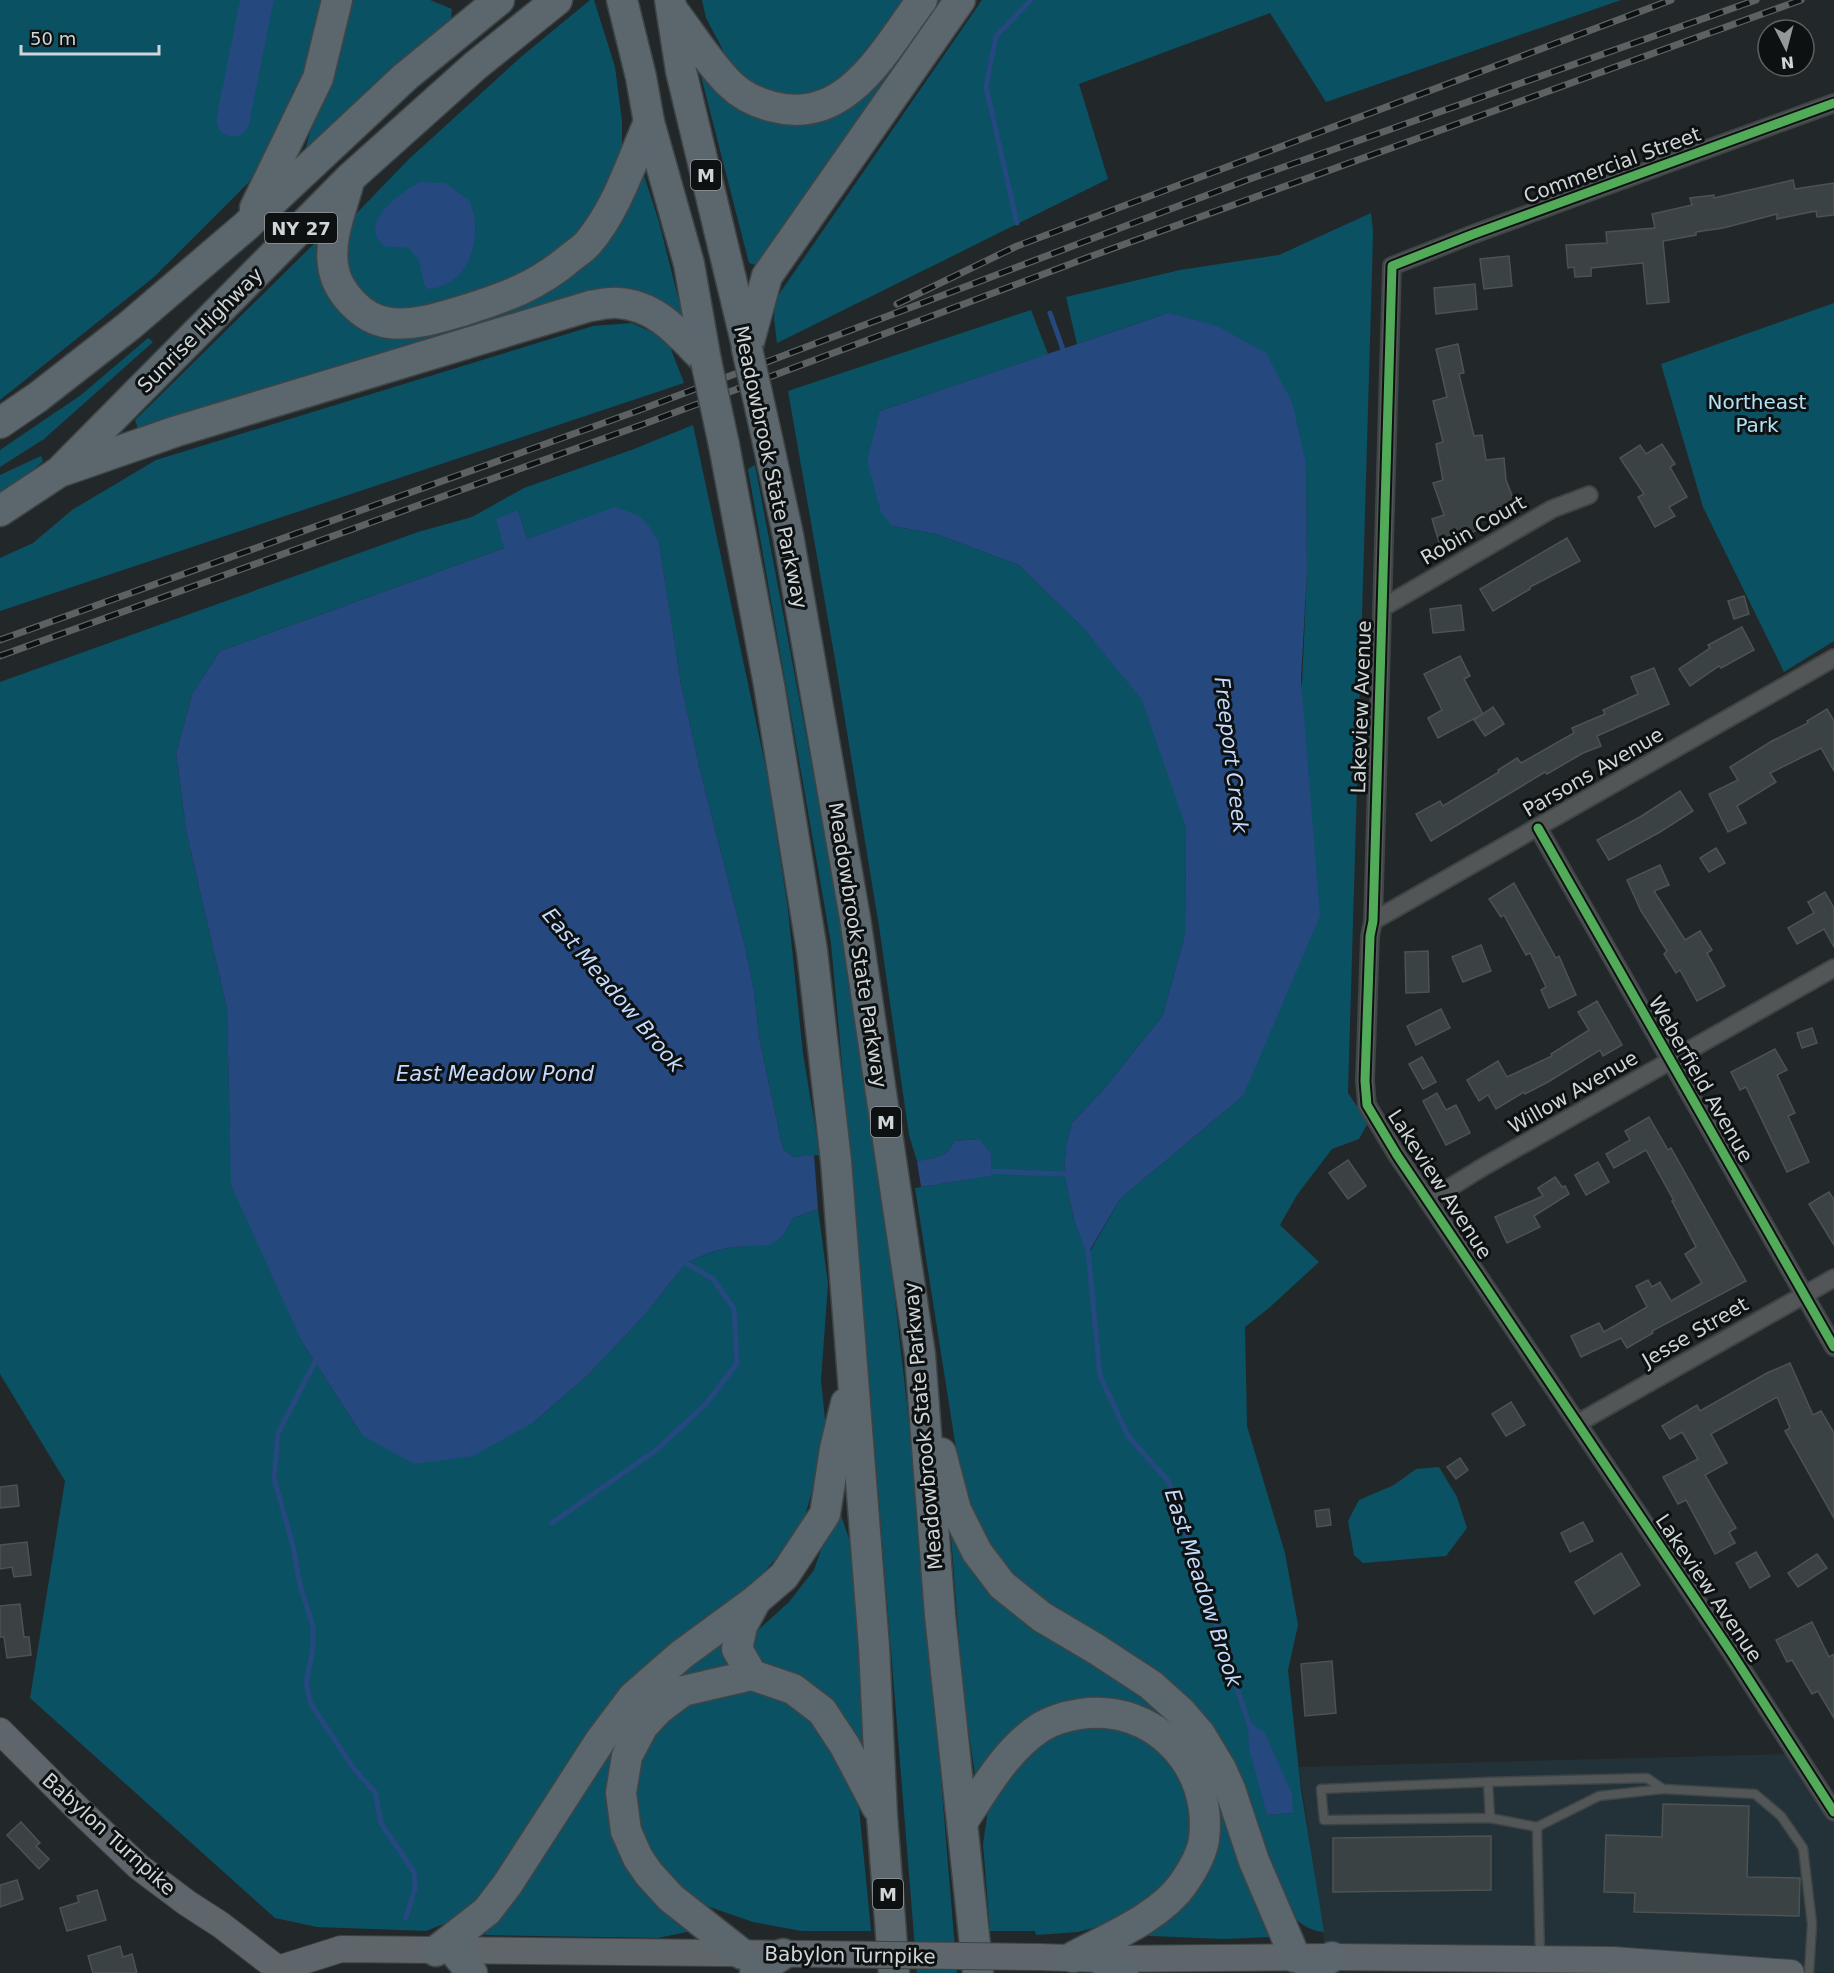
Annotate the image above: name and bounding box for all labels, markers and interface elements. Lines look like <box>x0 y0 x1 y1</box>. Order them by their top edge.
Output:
scale bar <box>21 18 159 56</box>
north arrow <box>1756 18 1816 78</box>
text: 50 m <box>30 28 76 49</box>
text: N <box>1780 52 1795 73</box>
street label: Commercial Street <box>1520 122 1704 208</box>
road number: M <box>691 160 721 190</box>
road number: NY 27 <box>265 213 337 243</box>
street label: Sunrise Highway <box>132 262 268 398</box>
street label: Meadowbrook State Parkway <box>729 323 813 611</box>
park label: Northeast Park <box>1708 390 1807 437</box>
street label: Robin Court <box>1416 490 1530 570</box>
street label: Lakeview Avenue <box>1346 620 1376 794</box>
water label: Freeport Creek <box>1209 675 1253 835</box>
street label: Parsons Avenue <box>1519 722 1667 822</box>
street label: Meadowbrook State Parkway <box>824 800 892 1090</box>
water label: East Meadow Brook <box>537 903 689 1078</box>
street label: Weberfield Avenue <box>1644 992 1758 1166</box>
street label: Willow Avenue <box>1504 1045 1642 1139</box>
water label: East Meadow Pond <box>396 1062 595 1086</box>
street label: Lakeview Avenue <box>1383 1105 1497 1263</box>
road number: M <box>871 1107 901 1137</box>
street label: Meadowbrook State Parkway <box>898 1281 948 1571</box>
street label: Jesse Street <box>1636 1292 1752 1373</box>
water label: East Meadow Brook <box>1160 1486 1247 1691</box>
street label: Lakeview Avenue <box>1651 1509 1767 1667</box>
street label: Babylon Turnpike <box>37 1768 181 1900</box>
road number: M <box>873 1879 903 1909</box>
street label: Babylon Turnpike <box>764 1942 936 1968</box>

